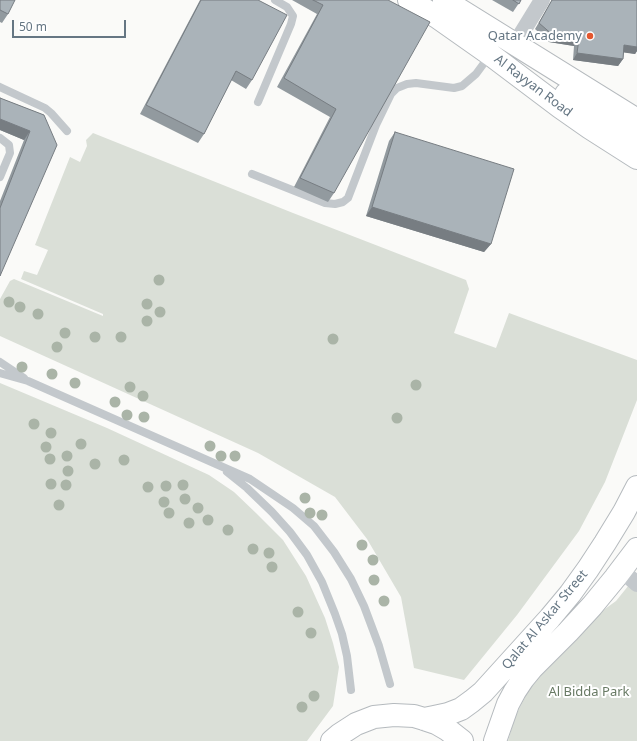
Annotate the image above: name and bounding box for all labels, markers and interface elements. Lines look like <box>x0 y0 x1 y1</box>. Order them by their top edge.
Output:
scale bar <box>14 12 128 38</box>
text: 50 m <box>19 18 47 35</box>
place label: Qatar Academy <box>488 28 582 44</box>
marker: Qatar Academy <box>585 31 595 41</box>
street label: Al Rayyan Road <box>491 52 575 120</box>
street label: Qalat Al Askar Street <box>499 567 591 673</box>
park label: Al Bidda Park <box>549 684 629 700</box>

